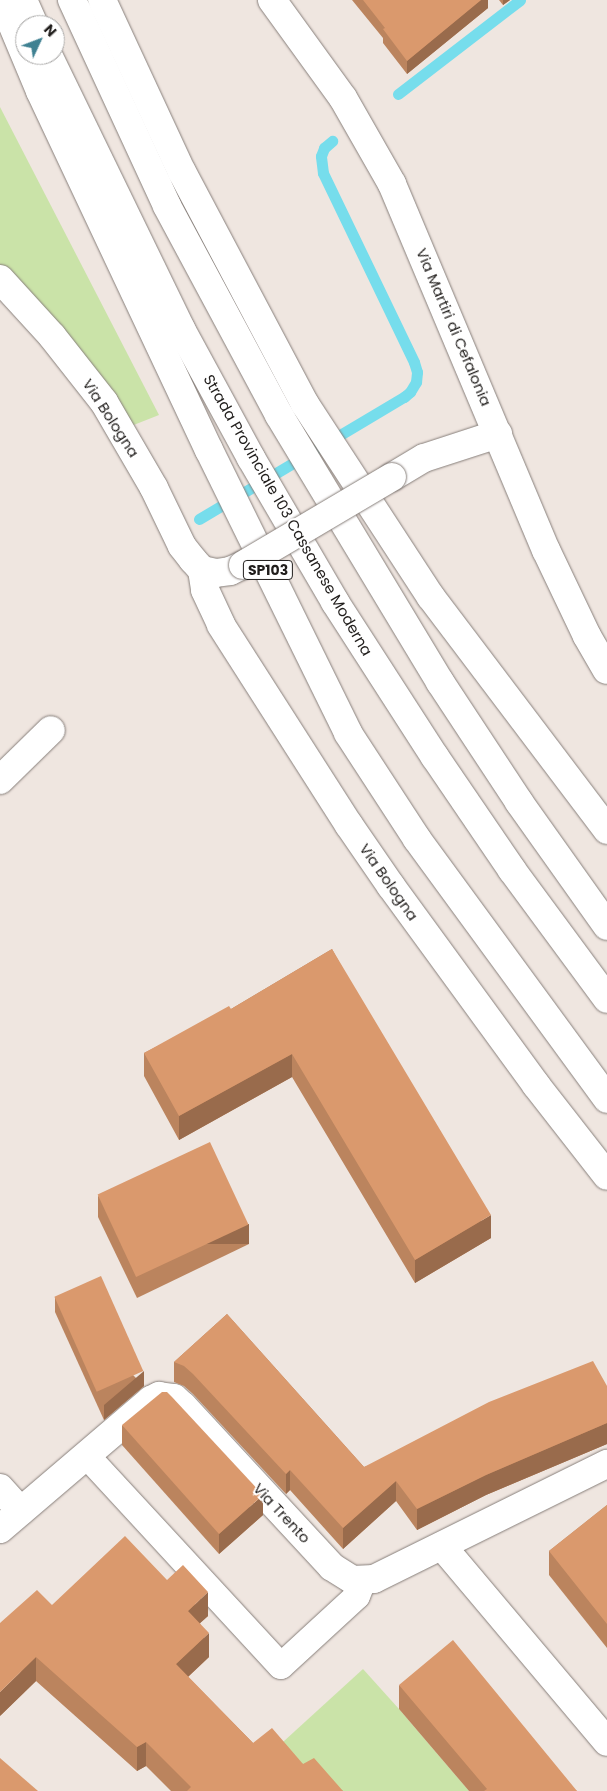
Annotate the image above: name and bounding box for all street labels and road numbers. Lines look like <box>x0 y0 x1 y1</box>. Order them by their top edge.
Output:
street label: Via Martiri di Cefalonia <box>413 245 495 409</box>
street label: Strada Provinciale 103 Cassanese Moderna <box>200 371 376 659</box>
street label: Via Bologna <box>79 375 143 461</box>
road number: SP103 <box>242 558 294 582</box>
street label: Via Bologna <box>356 840 422 924</box>
street label: Via Trento <box>250 1479 314 1547</box>

